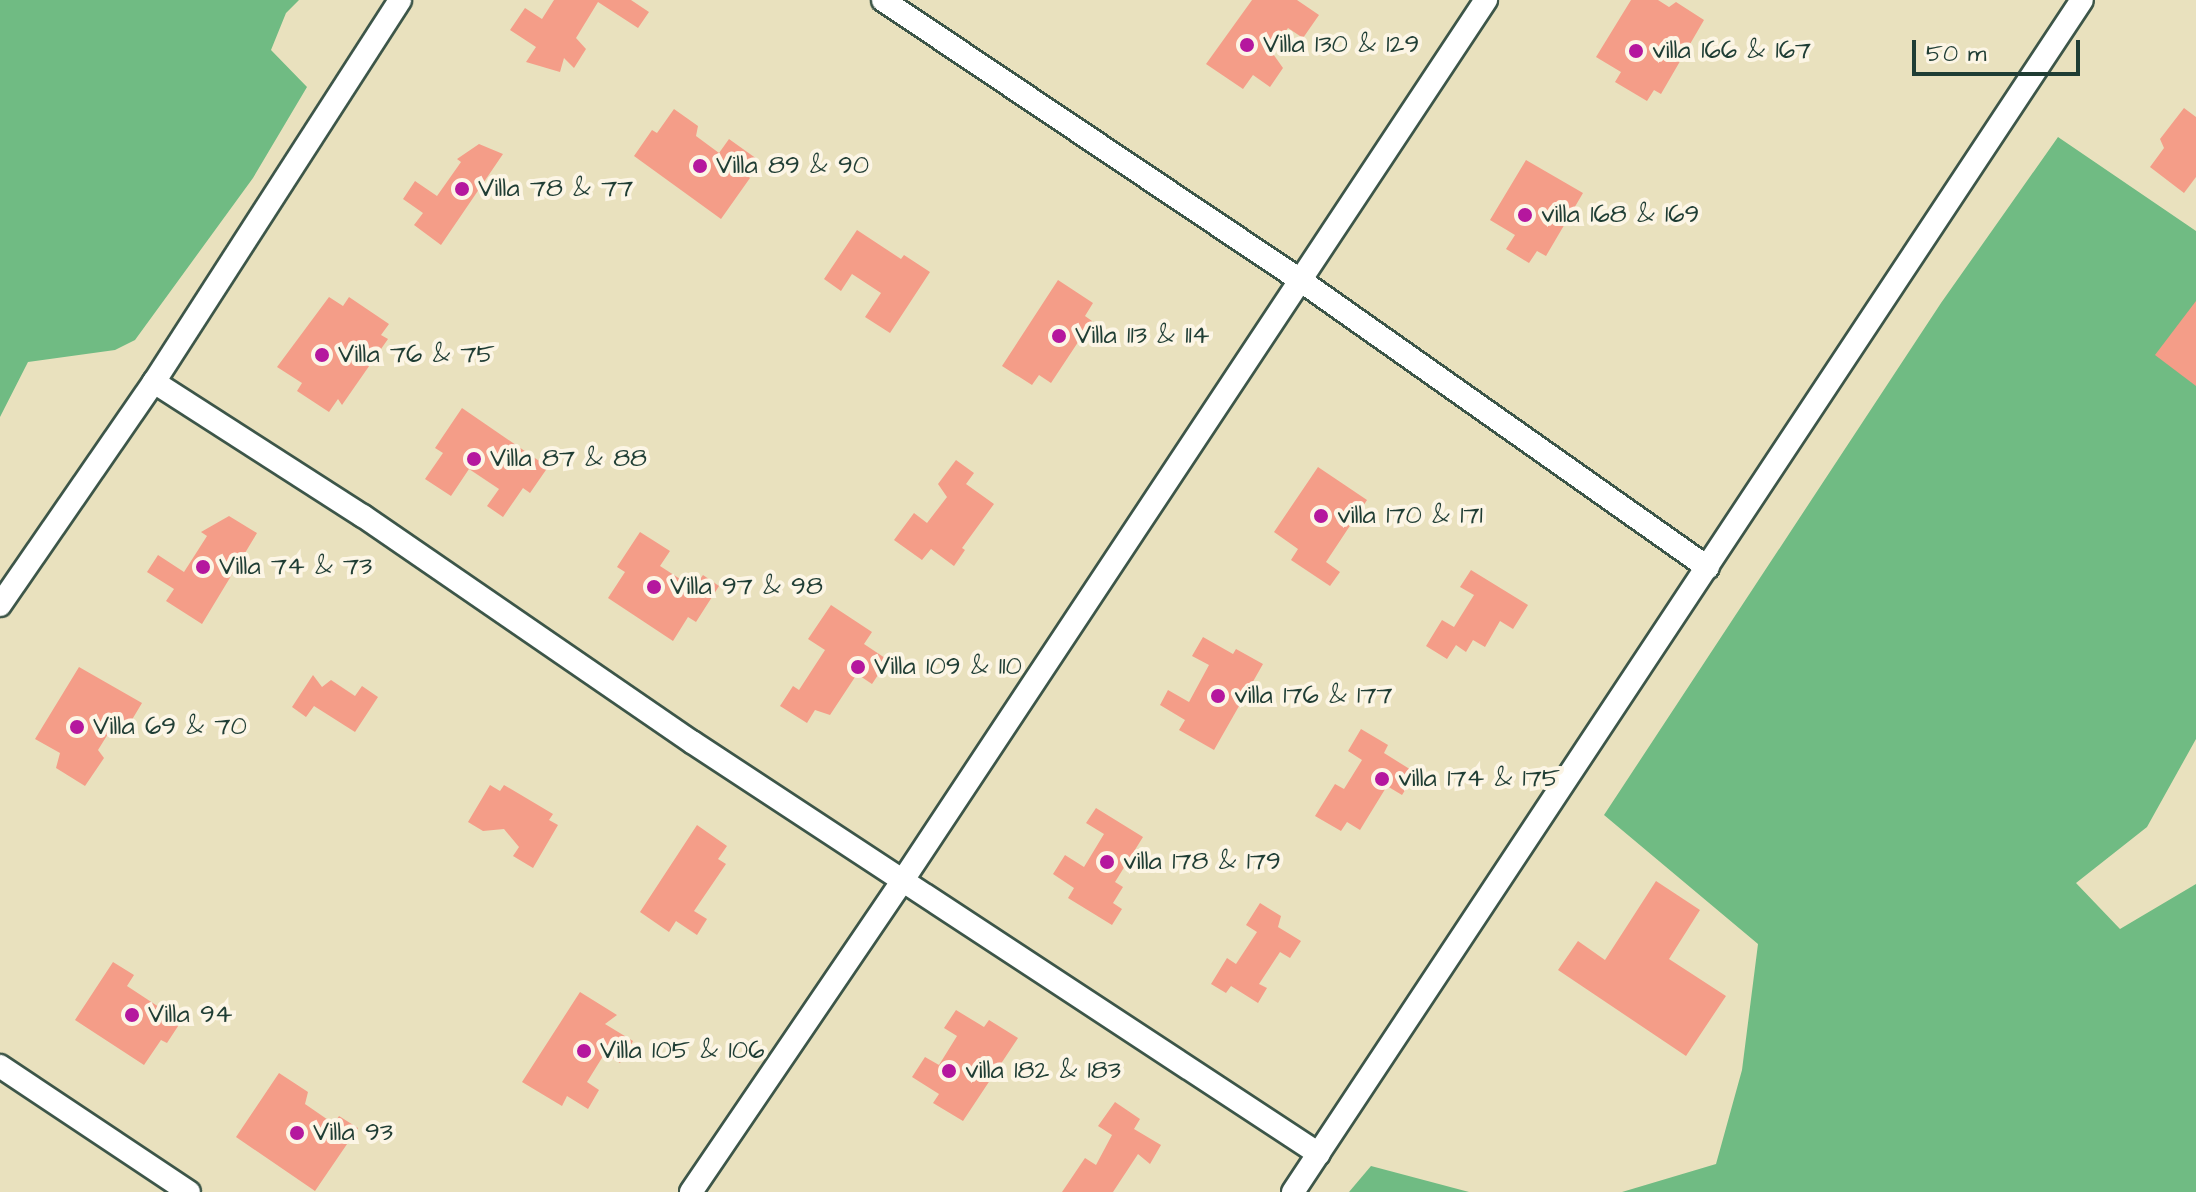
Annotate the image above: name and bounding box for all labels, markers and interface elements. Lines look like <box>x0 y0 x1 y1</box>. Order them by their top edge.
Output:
scale bar <box>1916 24 2084 74</box>
place label: Villa 130 & 129 <box>1263 29 1419 61</box>
place label: villa 166 & 167 <box>1652 35 1811 67</box>
marker: Villa 130 & 129 <box>1238 36 1256 54</box>
text: 50 m <box>1926 37 1986 71</box>
marker: villa 166 & 167 <box>1627 42 1645 60</box>
place label: Villa 89 & 90 <box>716 150 869 182</box>
marker: Villa 89 & 90 <box>691 157 709 175</box>
place label: Villa 78 & 77 <box>478 173 633 205</box>
marker: Villa 78 & 77 <box>453 180 471 198</box>
place label: villa 168 & 169 <box>1541 199 1699 231</box>
marker: villa 168 & 169 <box>1516 206 1534 224</box>
place label: Villa 113 & 114 <box>1075 320 1210 352</box>
marker: Villa 113 & 114 <box>1050 327 1068 345</box>
place label: Villa 76 & 75 <box>338 339 495 371</box>
marker: Villa 76 & 75 <box>313 346 331 364</box>
place label: Villa 87 & 88 <box>490 443 647 475</box>
marker: Villa 87 & 88 <box>465 450 483 468</box>
place label: villa 170 & 171 <box>1337 500 1483 532</box>
marker: villa 170 & 171 <box>1312 507 1330 525</box>
place label: Villa 74 & 73 <box>219 551 372 583</box>
marker: Villa 74 & 73 <box>194 558 212 576</box>
place label: Villa 97 & 98 <box>670 571 823 603</box>
marker: Villa 97 & 98 <box>645 578 663 596</box>
place label: Villa 109 & 110 <box>874 651 1022 683</box>
marker: Villa 109 & 110 <box>849 658 867 676</box>
place label: villa 176 & 177 <box>1234 680 1392 712</box>
marker: villa 176 & 177 <box>1209 687 1227 705</box>
place label: Villa 69 & 70 <box>93 711 247 743</box>
marker: Villa 69 & 70 <box>68 718 86 736</box>
place label: villa 174 & 175 <box>1398 763 1560 795</box>
marker: villa 174 & 175 <box>1373 770 1391 788</box>
place label: villa 178 & 179 <box>1123 846 1281 878</box>
marker: villa 178 & 179 <box>1098 853 1116 871</box>
place label: Villa 94 <box>148 999 233 1031</box>
marker: Villa 94 <box>123 1006 141 1024</box>
place label: Villa 105 & 106 <box>600 1035 764 1067</box>
marker: Villa 105 & 106 <box>575 1042 593 1060</box>
place label: villa 182 & 183 <box>965 1055 1121 1087</box>
marker: villa 182 & 183 <box>940 1062 958 1080</box>
place label: Villa 93 <box>313 1117 393 1149</box>
marker: Villa 93 <box>288 1124 306 1142</box>

